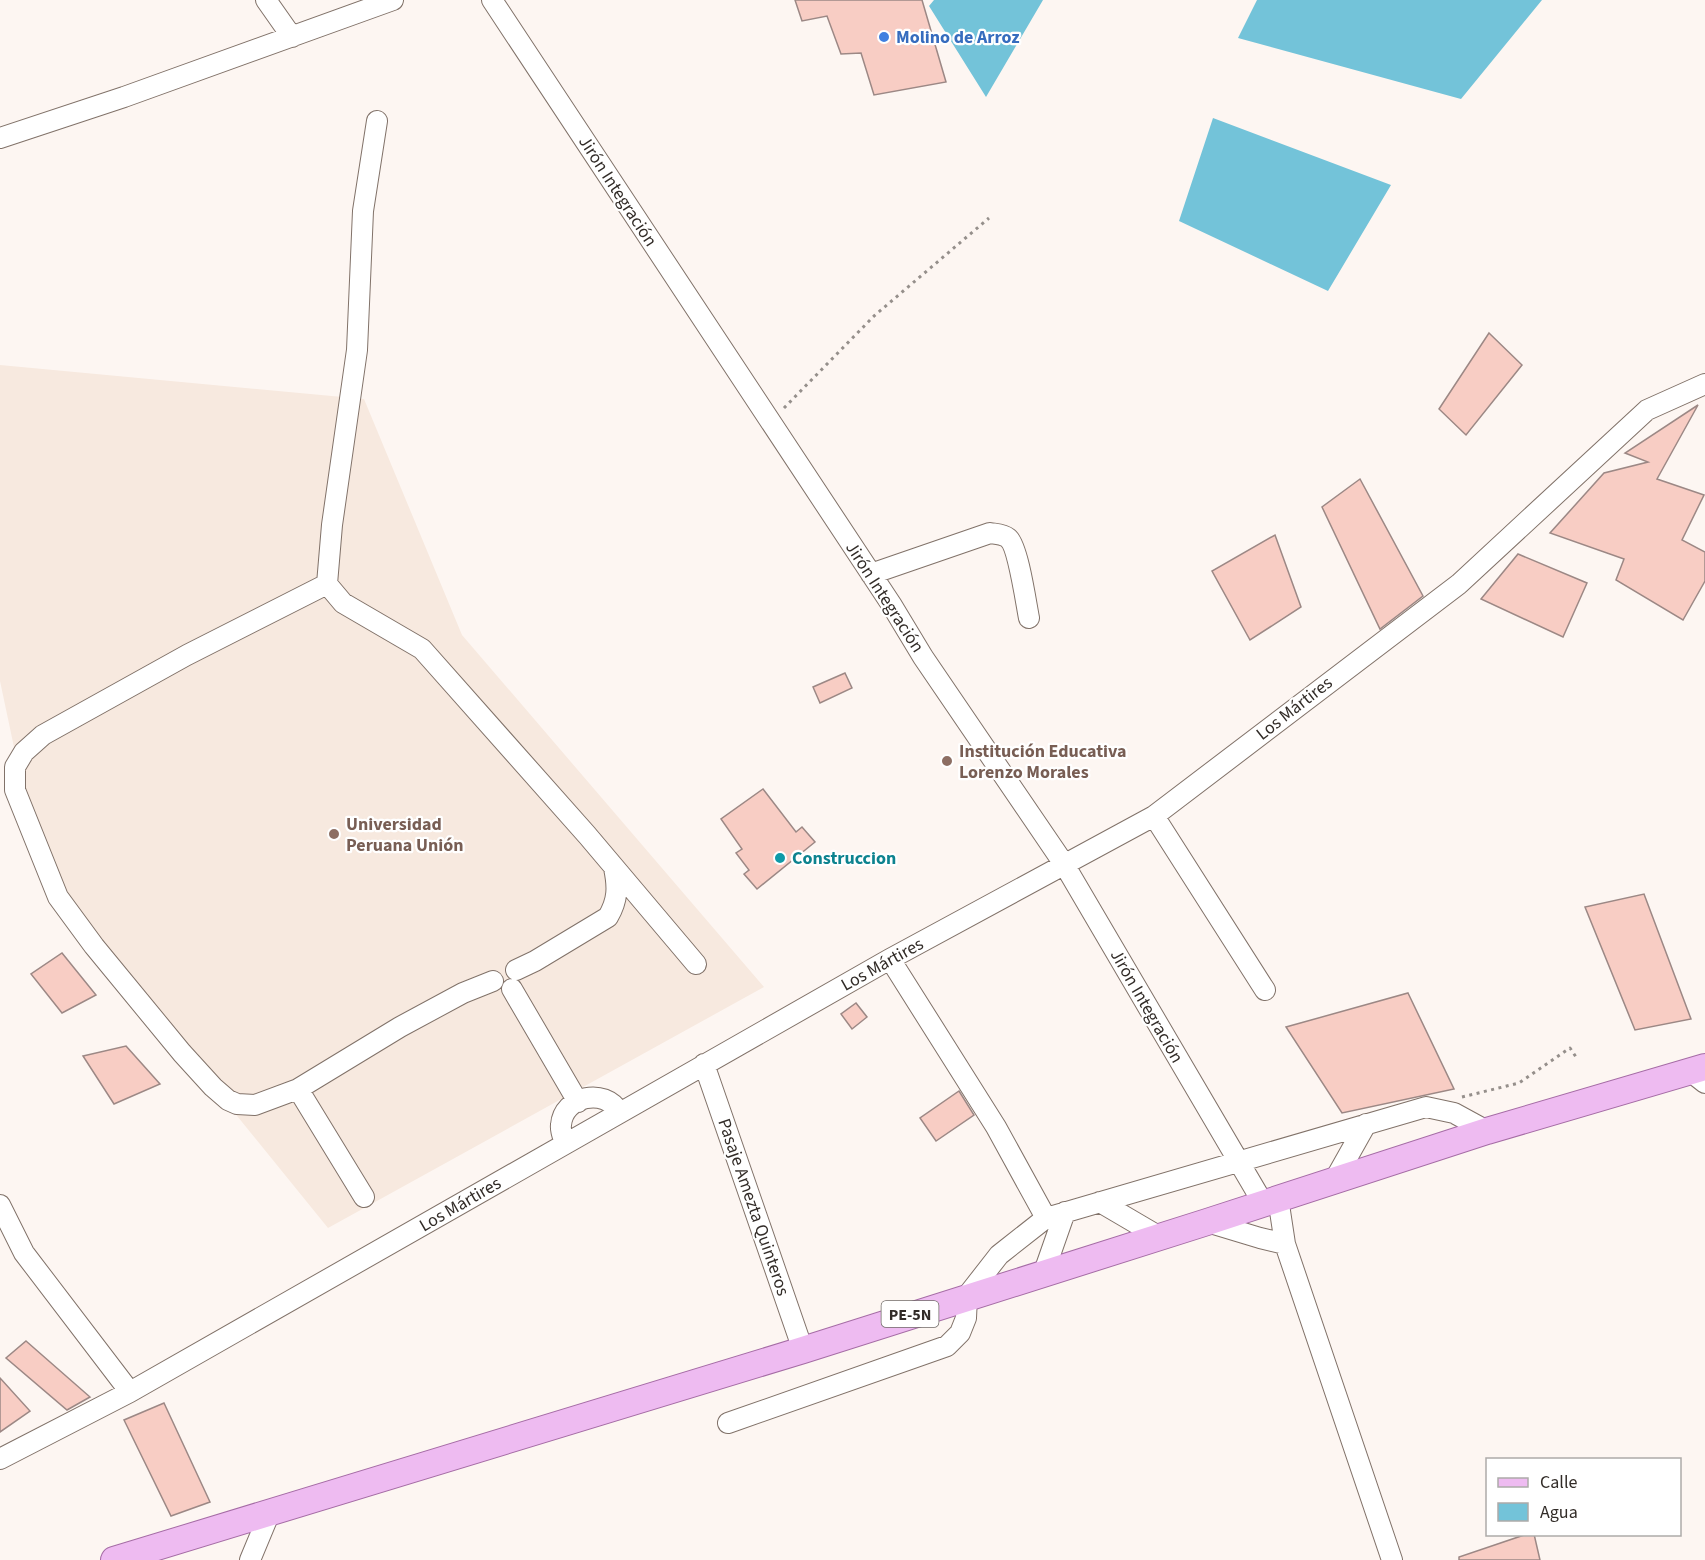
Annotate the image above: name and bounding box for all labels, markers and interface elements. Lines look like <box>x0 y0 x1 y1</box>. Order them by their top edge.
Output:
place label: Molino de Arroz <box>896 25 1019 50</box>
marker: Molino de Arroz <box>877 30 891 44</box>
street label: Jirón Integración <box>572 131 663 252</box>
street label: Jirón Integración <box>839 537 930 658</box>
street label: Los Mártires <box>1251 671 1338 746</box>
place label: Institución Educativa Lorenzo Morales <box>959 739 1127 785</box>
marker: Institución Educativa Lorenzo Morales <box>940 754 954 768</box>
place label: Universidad Peruana Unión <box>346 812 463 858</box>
marker: Universidad Peruana Unión <box>327 827 341 841</box>
place label: Construccion <box>792 846 896 871</box>
marker: Construccion <box>773 851 787 865</box>
street label: Los Mártires <box>836 931 928 997</box>
street label: Jirón Integración <box>1104 945 1189 1068</box>
street label: Pasaje Amezta Quinteros <box>711 1115 796 1299</box>
street label: Los Mártires <box>415 1171 506 1238</box>
road number: PE-5N <box>882 1301 938 1327</box>
legend <box>1486 1458 1681 1536</box>
text: Calle <box>1540 1470 1578 1495</box>
text: Agua <box>1540 1500 1578 1525</box>

